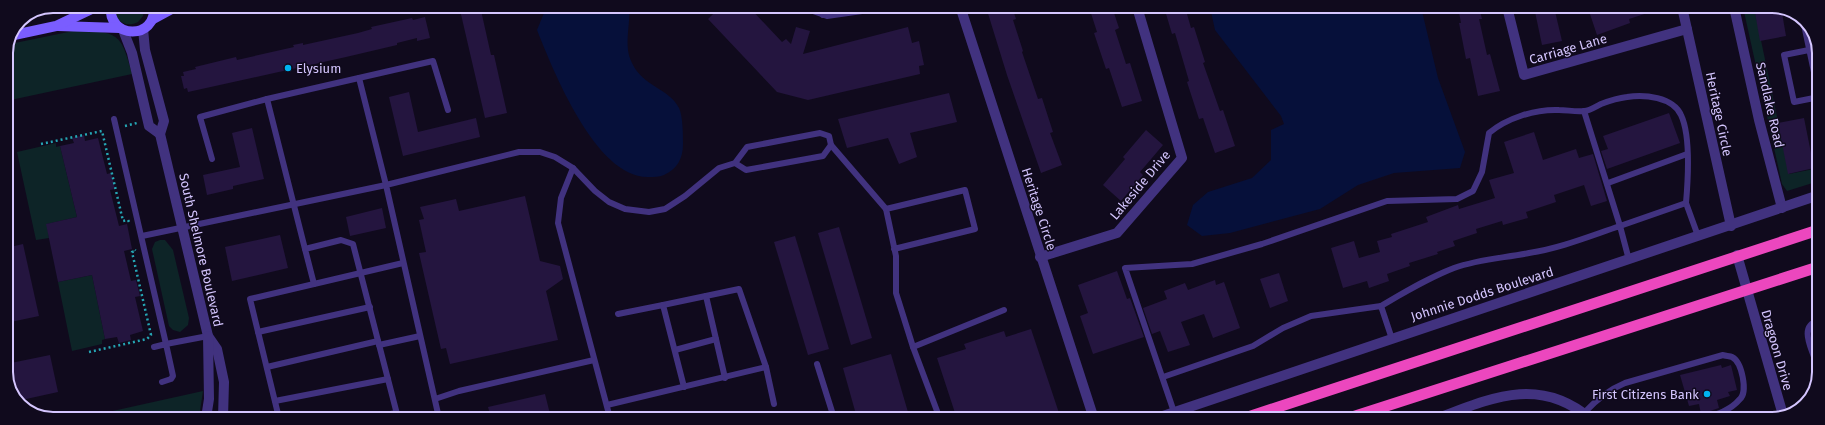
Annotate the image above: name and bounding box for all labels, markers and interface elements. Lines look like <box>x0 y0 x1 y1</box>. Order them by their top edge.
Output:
street label: Carriage Lane <box>1527 31 1609 67</box>
place label: Elysium <box>296 61 341 76</box>
street label: Sandlake Road <box>1753 61 1787 149</box>
marker: Elysium <box>283 63 293 73</box>
street label: Heritage Circle <box>1703 70 1735 158</box>
street label: Lakeside Drive <box>1107 147 1173 223</box>
street label: Heritage Circle <box>1019 166 1059 252</box>
street label: South Shelmore Boulevard <box>176 172 226 328</box>
street label: Johnnie Dodds Boulevard <box>1409 264 1555 324</box>
street label: Dragoon Drive <box>1758 308 1796 392</box>
place label: First Citizens Bank <box>1592 387 1699 402</box>
marker: First Citizens Bank <box>1702 389 1712 399</box>

